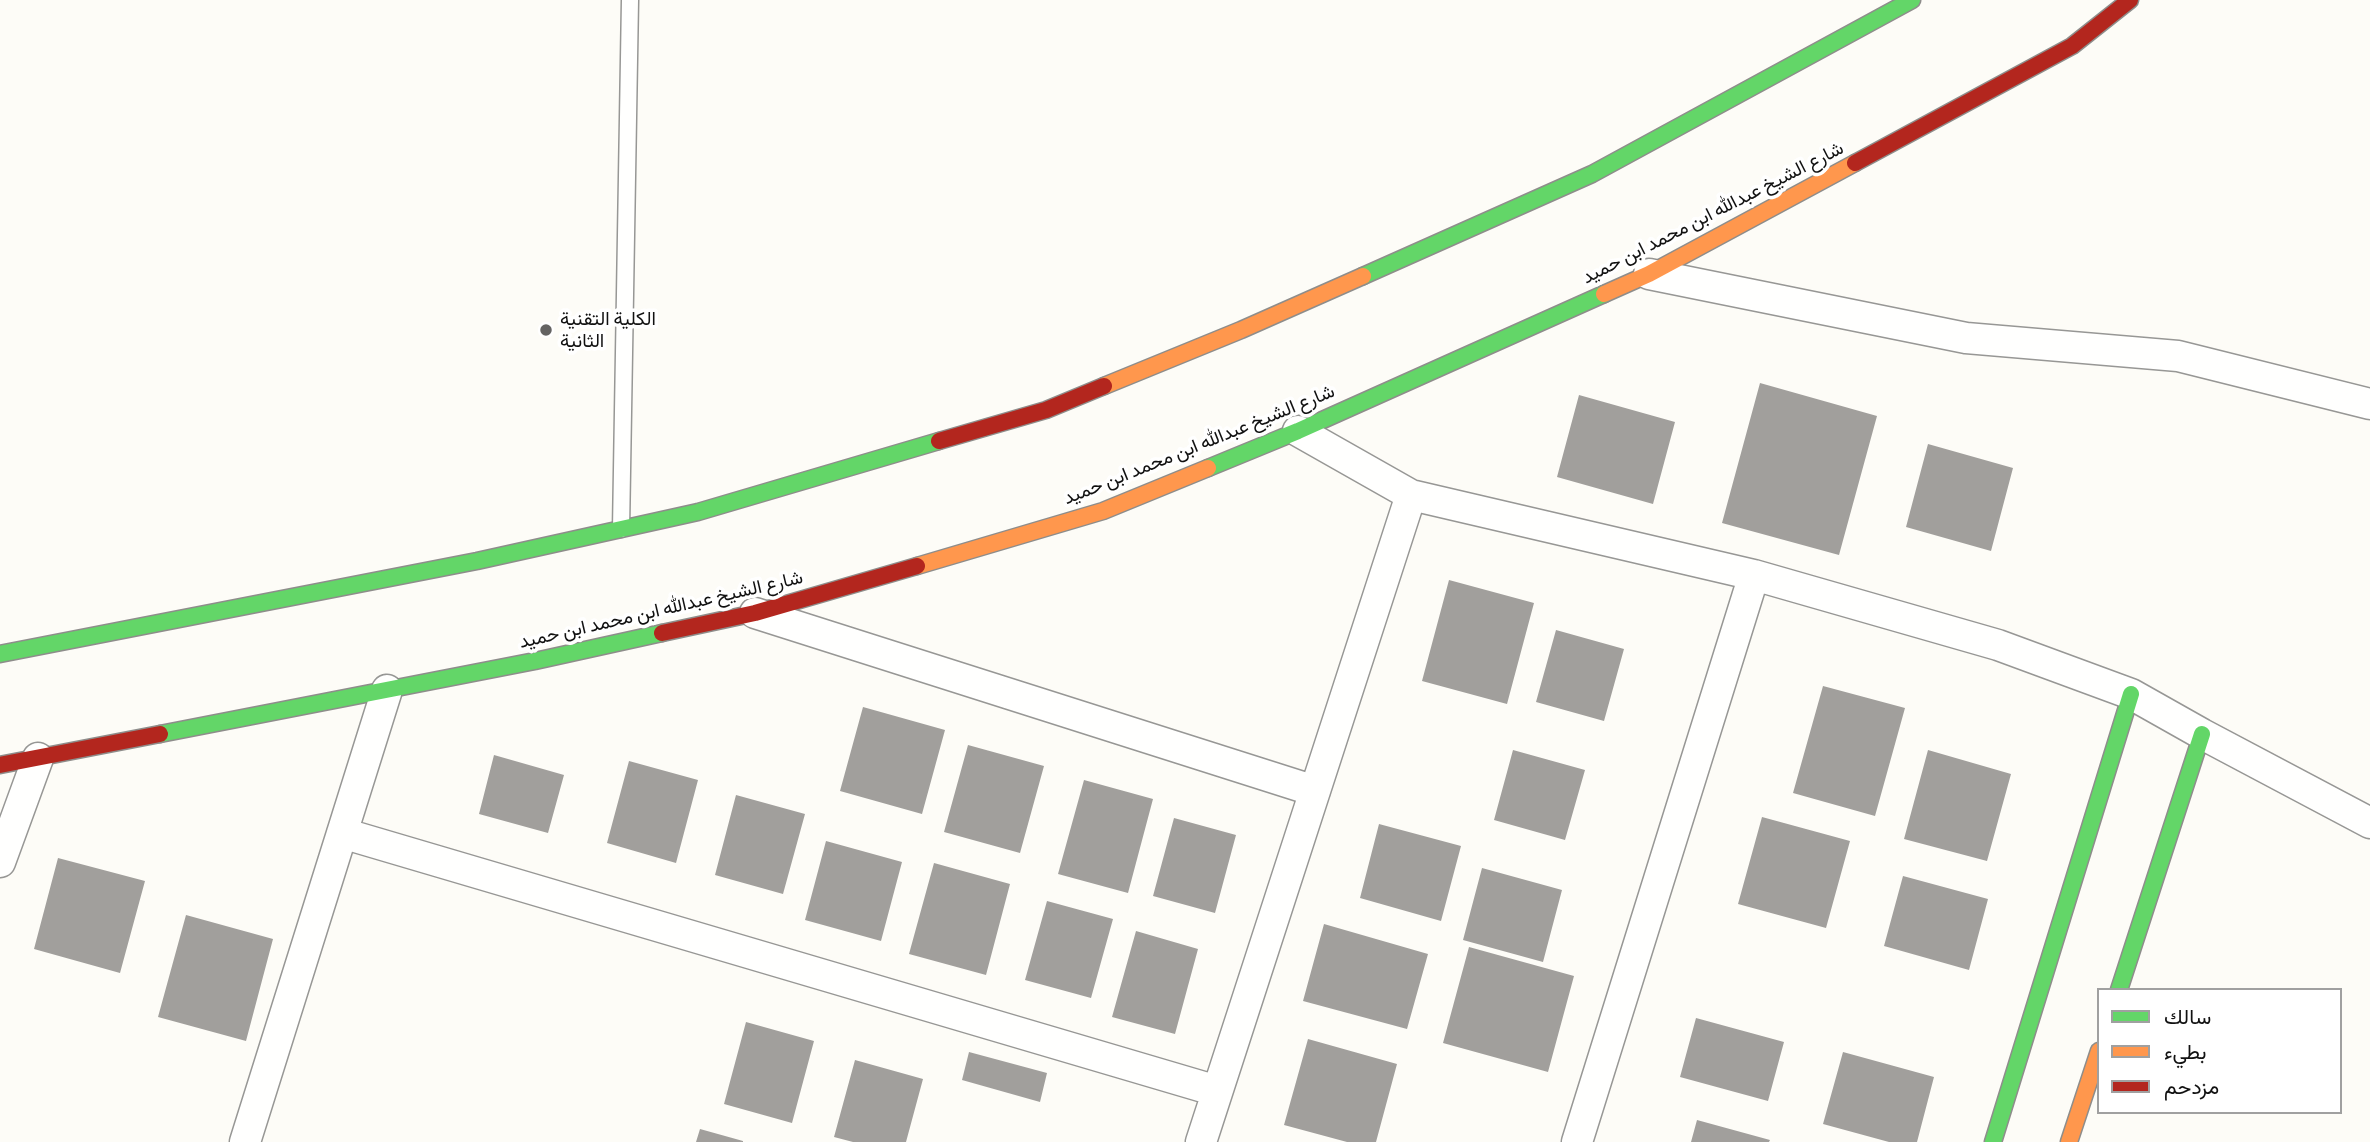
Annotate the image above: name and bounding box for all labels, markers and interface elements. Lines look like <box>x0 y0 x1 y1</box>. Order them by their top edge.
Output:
street label: شارع الشيخ عبدالله ابن محمد ابن حميد <box>1578 137 1848 289</box>
place label: الكلية التقنية الثانية <box>560 308 656 352</box>
marker: الكلية التقنية الثانية <box>538 322 554 338</box>
street label: شارع الشيخ عبدالله ابن محمد ابن حميد <box>1060 380 1338 510</box>
street label: شارع الشيخ عبدالله ابن محمد ابن حميد <box>517 566 805 654</box>
legend <box>2097 988 2342 1114</box>
text: سالك <box>2164 999 2211 1030</box>
text: بطيء <box>2164 1034 2207 1065</box>
text: مزدحم <box>2164 1069 2219 1100</box>

